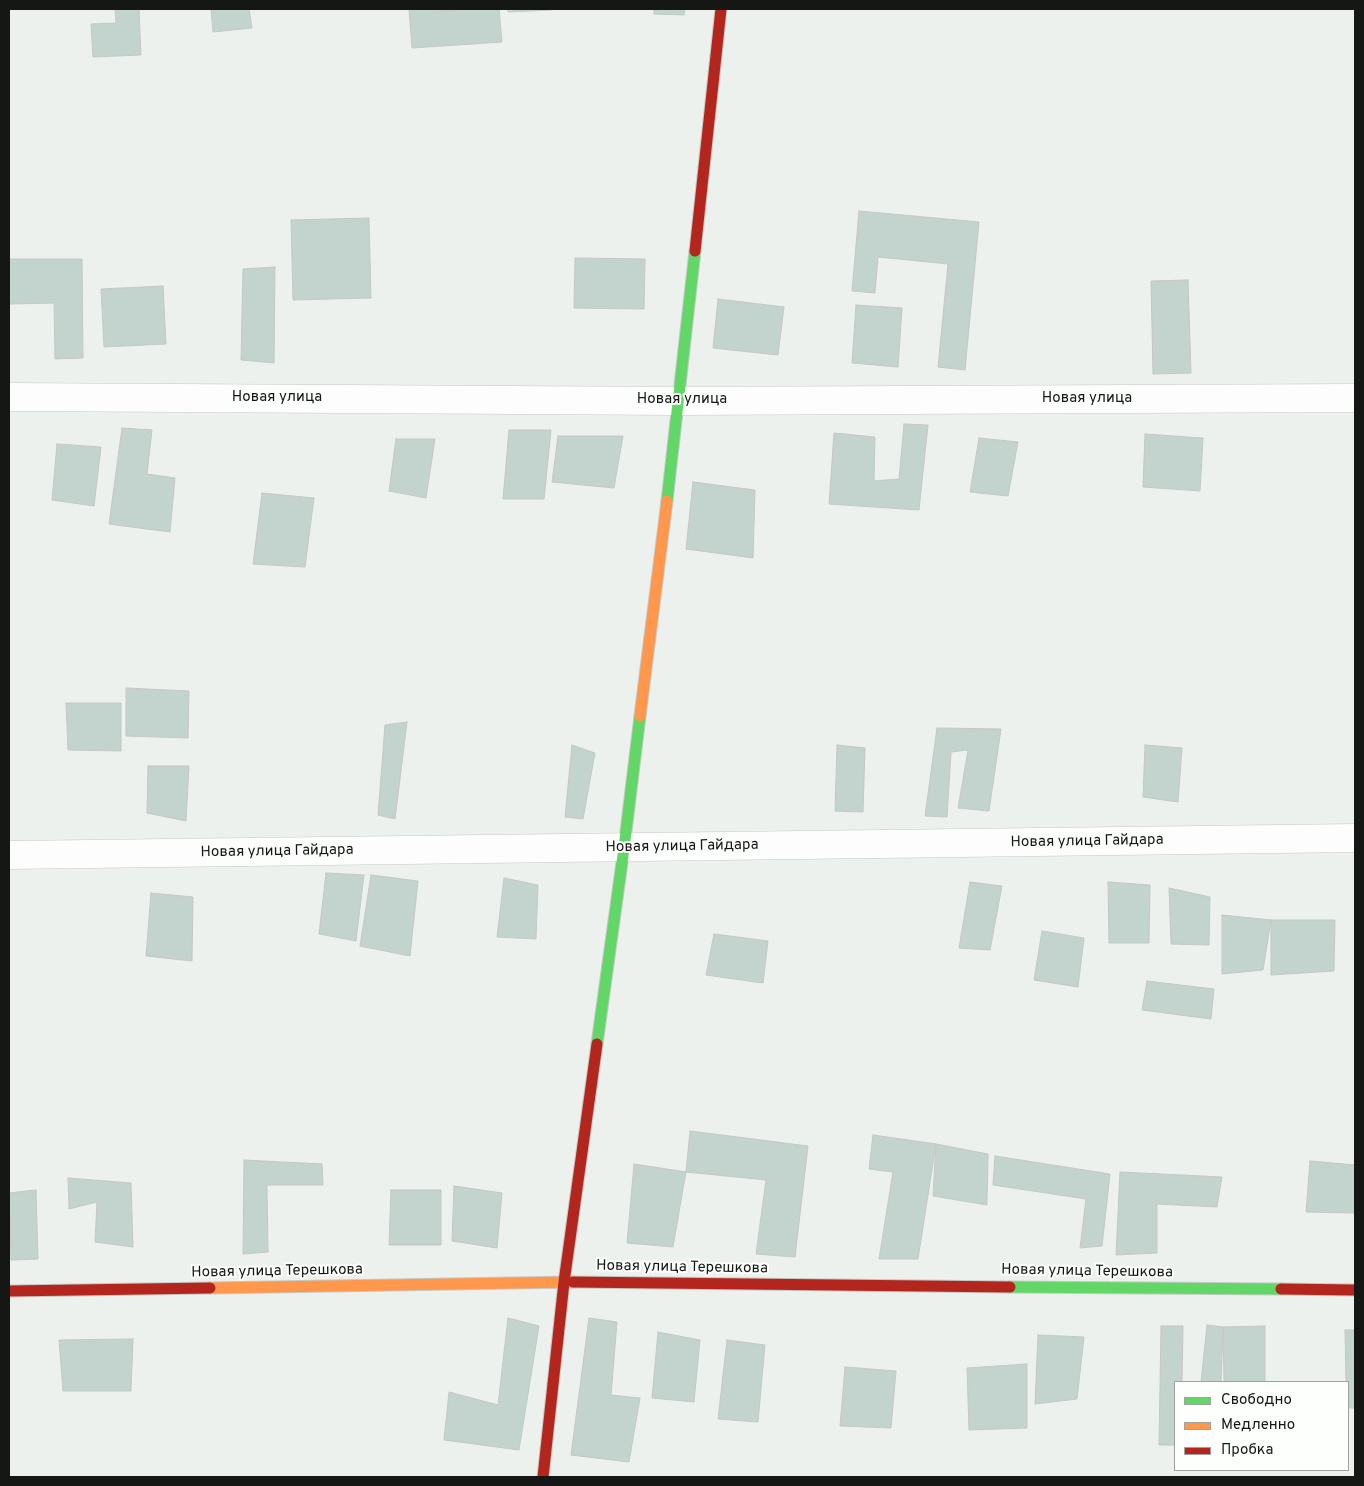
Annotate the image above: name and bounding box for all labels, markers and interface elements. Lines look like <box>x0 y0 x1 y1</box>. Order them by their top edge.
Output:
street label: Новая улица <box>232 389 322 407</box>
street label: Новая улица <box>1042 390 1132 408</box>
street label: Новая улица <box>637 391 727 409</box>
street label: Новая улица Гайдара <box>1010 832 1164 852</box>
street label: Новая улица Гайдара <box>605 837 759 857</box>
street label: Новая улица Гайдара <box>200 842 354 862</box>
street label: Новая улица Терешкова <box>596 1258 768 1278</box>
street label: Новая улица Терешкова <box>191 1262 363 1282</box>
street label: Новая улица Терешкова <box>1001 1262 1173 1282</box>
legend <box>1174 1381 1349 1471</box>
text: Свободно <box>1221 1391 1292 1410</box>
text: Медленно <box>1221 1416 1295 1435</box>
text: Пробка <box>1221 1441 1273 1460</box>

